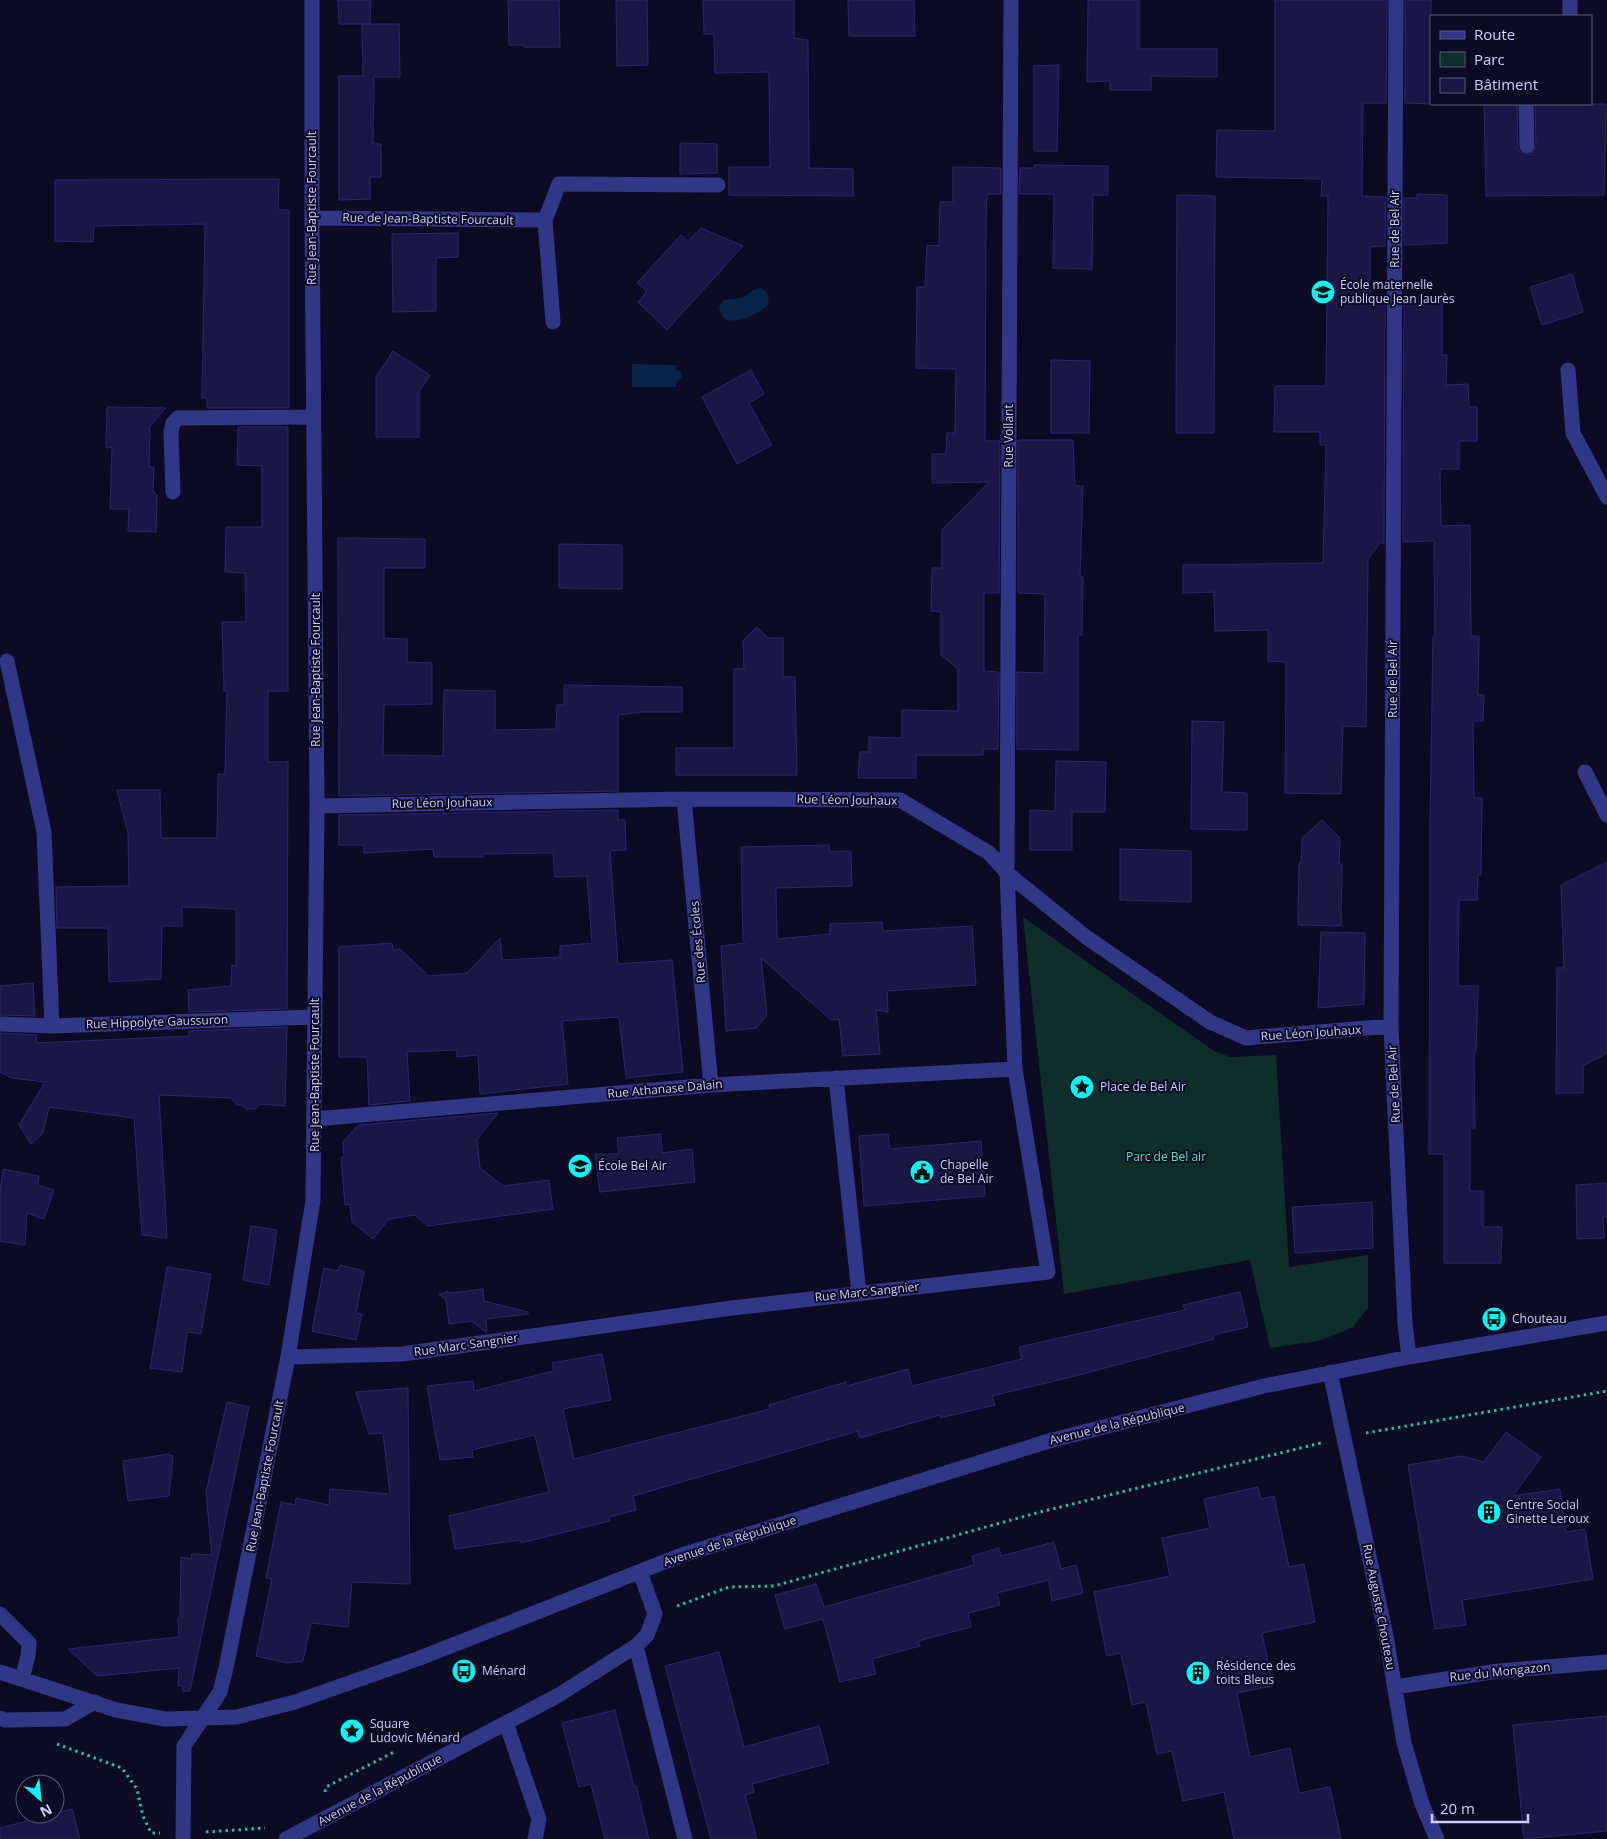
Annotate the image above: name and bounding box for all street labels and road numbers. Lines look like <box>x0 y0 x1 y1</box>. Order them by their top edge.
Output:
street label: Rue Jean-Baptiste Fourcault <box>303 131 320 285</box>
street label: Rue de Bel Air <box>1386 190 1403 268</box>
street label: Rue de Jean-Baptiste Fourcault <box>342 209 514 228</box>
street label: Rue Vollant <box>1000 404 1017 468</box>
street label: Rue Jean-Baptiste Fourcault <box>307 593 324 747</box>
street label: Rue de Bel Air <box>1384 640 1401 718</box>
street label: Rue Léon Jouhaux <box>796 790 898 809</box>
street label: Rue Léon Jouhaux <box>391 793 493 812</box>
street label: Rue des Écoles <box>685 900 710 984</box>
street label: Rue Jean-Baptiste Fourcault <box>306 998 323 1152</box>
street label: Rue Hippolyte Gaussuron <box>85 1011 229 1032</box>
street label: Rue Léon Jouhaux <box>1260 1020 1363 1044</box>
street label: Rue de Bel Air <box>1383 1045 1404 1123</box>
street label: Rue Athanase Dalain <box>607 1075 723 1102</box>
street label: Rue Marc Sangnier <box>814 1278 920 1305</box>
street label: Rue Marc Sangnier <box>413 1329 519 1360</box>
street label: Avenue de la République <box>1048 1398 1186 1449</box>
street label: Rue Jean-Baptiste Fourcault <box>241 1399 288 1553</box>
street label: Avenue de la République <box>661 1511 799 1570</box>
street label: Rue Auguste Chouteau <box>1359 1543 1400 1671</box>
street label: Rue du Mongazon <box>1449 1658 1551 1685</box>
street label: Avenue de la République <box>315 1749 445 1830</box>

